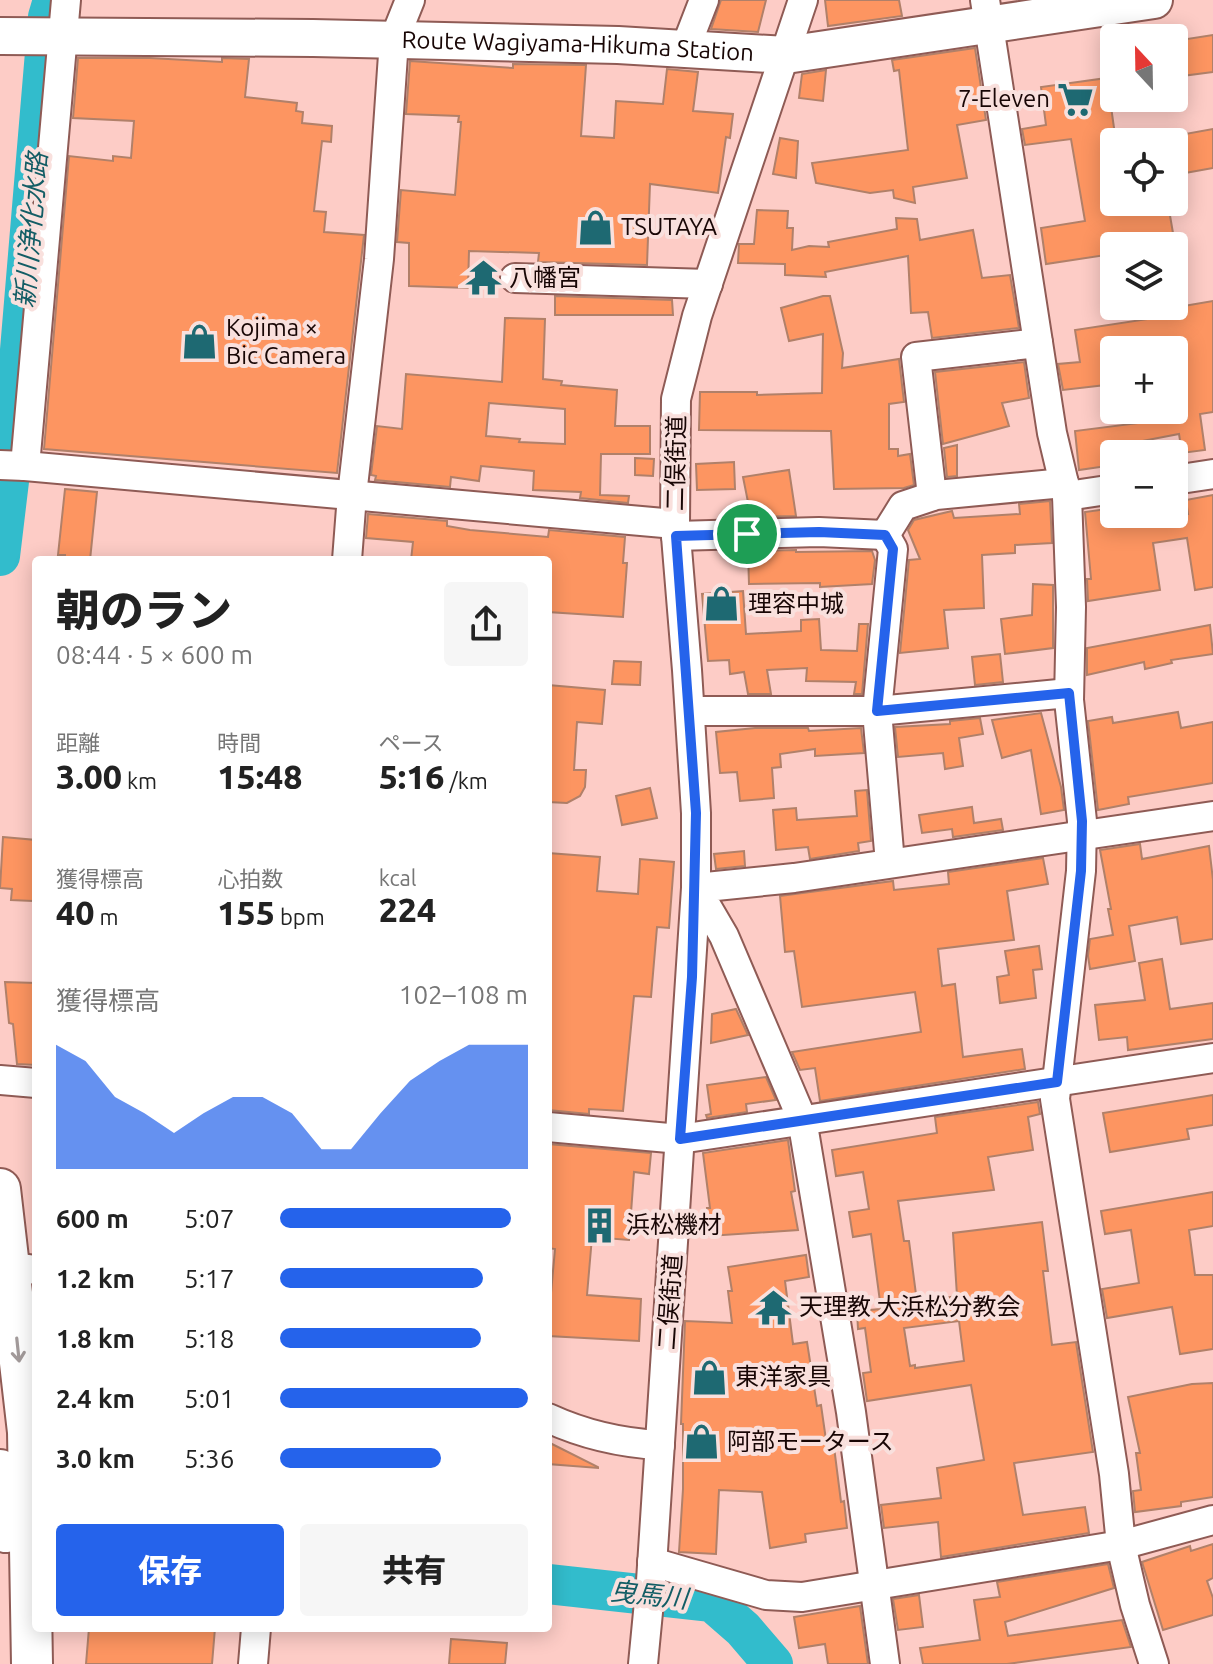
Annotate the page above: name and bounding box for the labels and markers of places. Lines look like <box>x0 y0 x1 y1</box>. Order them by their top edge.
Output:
supermarket icon: 7-Eleven <box>1057 80 1095 118</box>
place label: 7-Eleven <box>958 85 1050 112</box>
shop icon: TSUTAYA <box>576 208 614 246</box>
place label: TSUTAYA <box>621 213 717 240</box>
temple icon: 八幡宮 <box>464 259 502 297</box>
place label: 八幡宮 <box>509 264 581 291</box>
place label: Kojima × Bic Camera <box>226 314 346 369</box>
shop icon: Kojima × Bic Camera <box>181 323 219 361</box>
pin <box>713 500 781 568</box>
shop icon: 理容中城 <box>703 585 741 623</box>
place label: 理容中城 <box>748 590 844 617</box>
building icon: 浜松機材 <box>581 1206 619 1244</box>
place label: 浜松機材 <box>626 1211 722 1238</box>
temple icon: 天理教 大浜松分教会 <box>754 1288 792 1326</box>
place label: 天理教 大浜松分教会 <box>799 1293 1021 1320</box>
shop icon: 東洋家具 <box>690 1358 728 1396</box>
place label: 東洋家具 <box>735 1363 831 1390</box>
shop icon: 阿部モータース <box>682 1423 720 1461</box>
place label: 阿部モータース <box>727 1428 894 1455</box>

